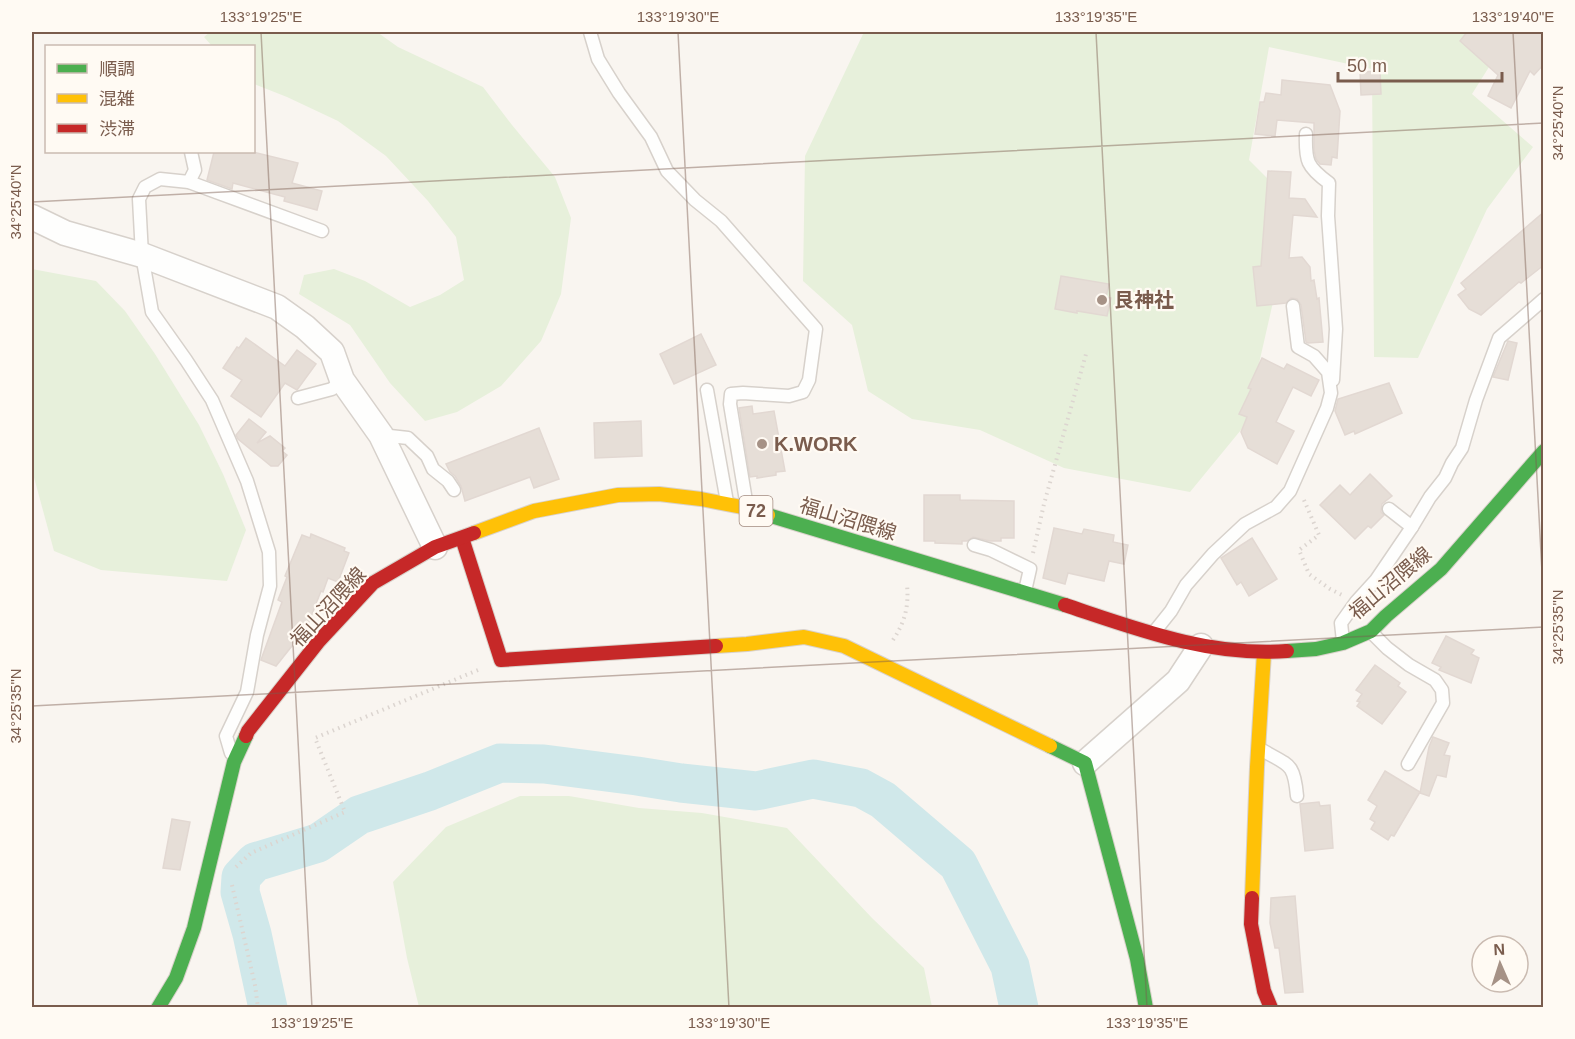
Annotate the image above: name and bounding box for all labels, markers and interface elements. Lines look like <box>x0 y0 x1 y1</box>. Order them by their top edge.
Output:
text: 133°19'25"E <box>220 8 302 25</box>
text: 133°19'30"E <box>637 8 719 25</box>
text: 133°19'35"E <box>1055 8 1137 25</box>
text: 133°19'40"E <box>1472 8 1554 25</box>
legend <box>45 45 255 153</box>
scale bar <box>1338 45 1502 83</box>
text: 50 m <box>1347 56 1387 76</box>
text: 順調 <box>99 59 135 79</box>
text: 34°25'40"N <box>1549 85 1566 161</box>
text: 混雑 <box>99 89 135 109</box>
text: 渋滞 <box>99 119 135 139</box>
text: 34°25'40"N <box>7 164 24 240</box>
place label: 艮神社 <box>1114 289 1174 311</box>
marker: 艮神社 <box>1095 293 1109 307</box>
place label: K.WORK <box>774 433 858 455</box>
marker: K.WORK <box>755 437 769 451</box>
street label: 福山沼隈線 <box>797 494 899 544</box>
road number: 72 <box>740 496 772 526</box>
street label: 福山沼隈線 <box>1345 542 1435 624</box>
street label: 福山沼隈線 <box>286 563 370 651</box>
text: 34°25'35"N <box>1549 589 1566 665</box>
text: 34°25'35"N <box>7 668 24 744</box>
north arrow <box>1470 934 1530 994</box>
text: N <box>1493 941 1505 958</box>
text: 133°19'25"E <box>271 1014 353 1031</box>
text: 133°19'30"E <box>688 1014 770 1031</box>
text: 133°19'35"E <box>1106 1014 1188 1031</box>

